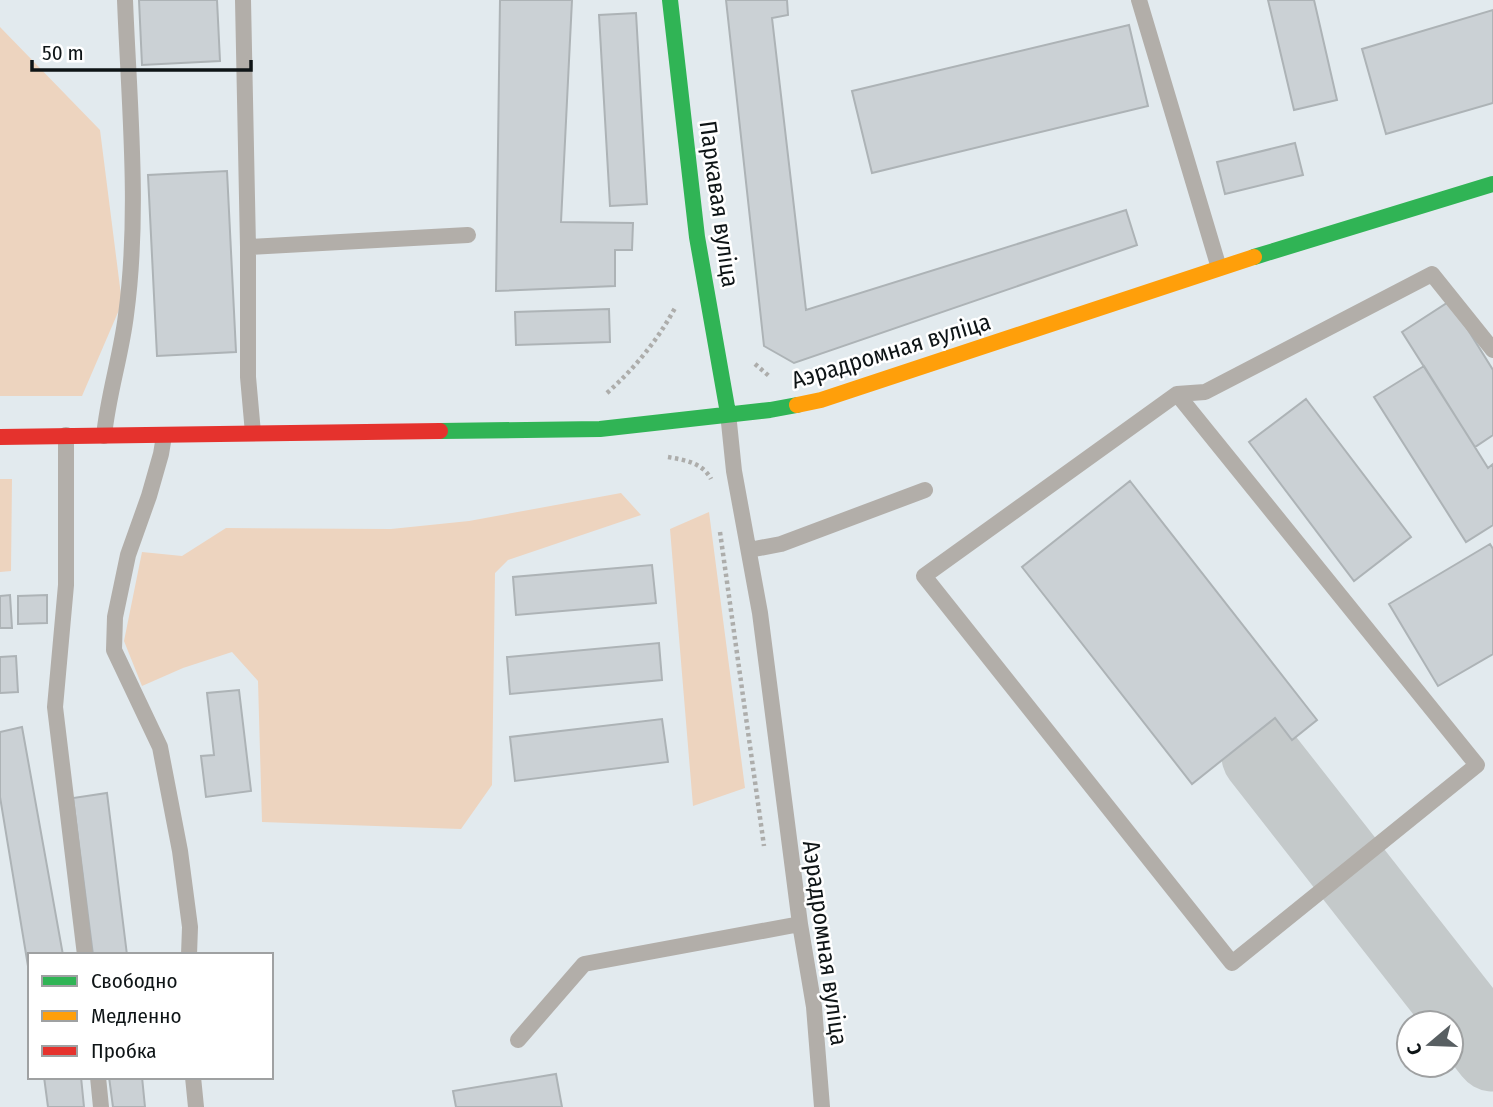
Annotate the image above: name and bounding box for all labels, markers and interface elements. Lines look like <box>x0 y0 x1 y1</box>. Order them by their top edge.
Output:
scale bar <box>32 28 250 72</box>
text: 50 m <box>42 40 84 66</box>
street label: Паркавая вуліца <box>693 119 745 289</box>
street label: Аэрадромная вуліца <box>788 307 994 395</box>
street label: Аэрадромная вуліца <box>797 839 853 1047</box>
legend <box>28 953 273 1079</box>
text: Свободно <box>91 968 177 994</box>
text: Медленно <box>91 1003 181 1029</box>
north arrow <box>1395 1009 1465 1079</box>
text: Пробка <box>91 1038 157 1064</box>
text: С <box>1402 1041 1427 1058</box>

